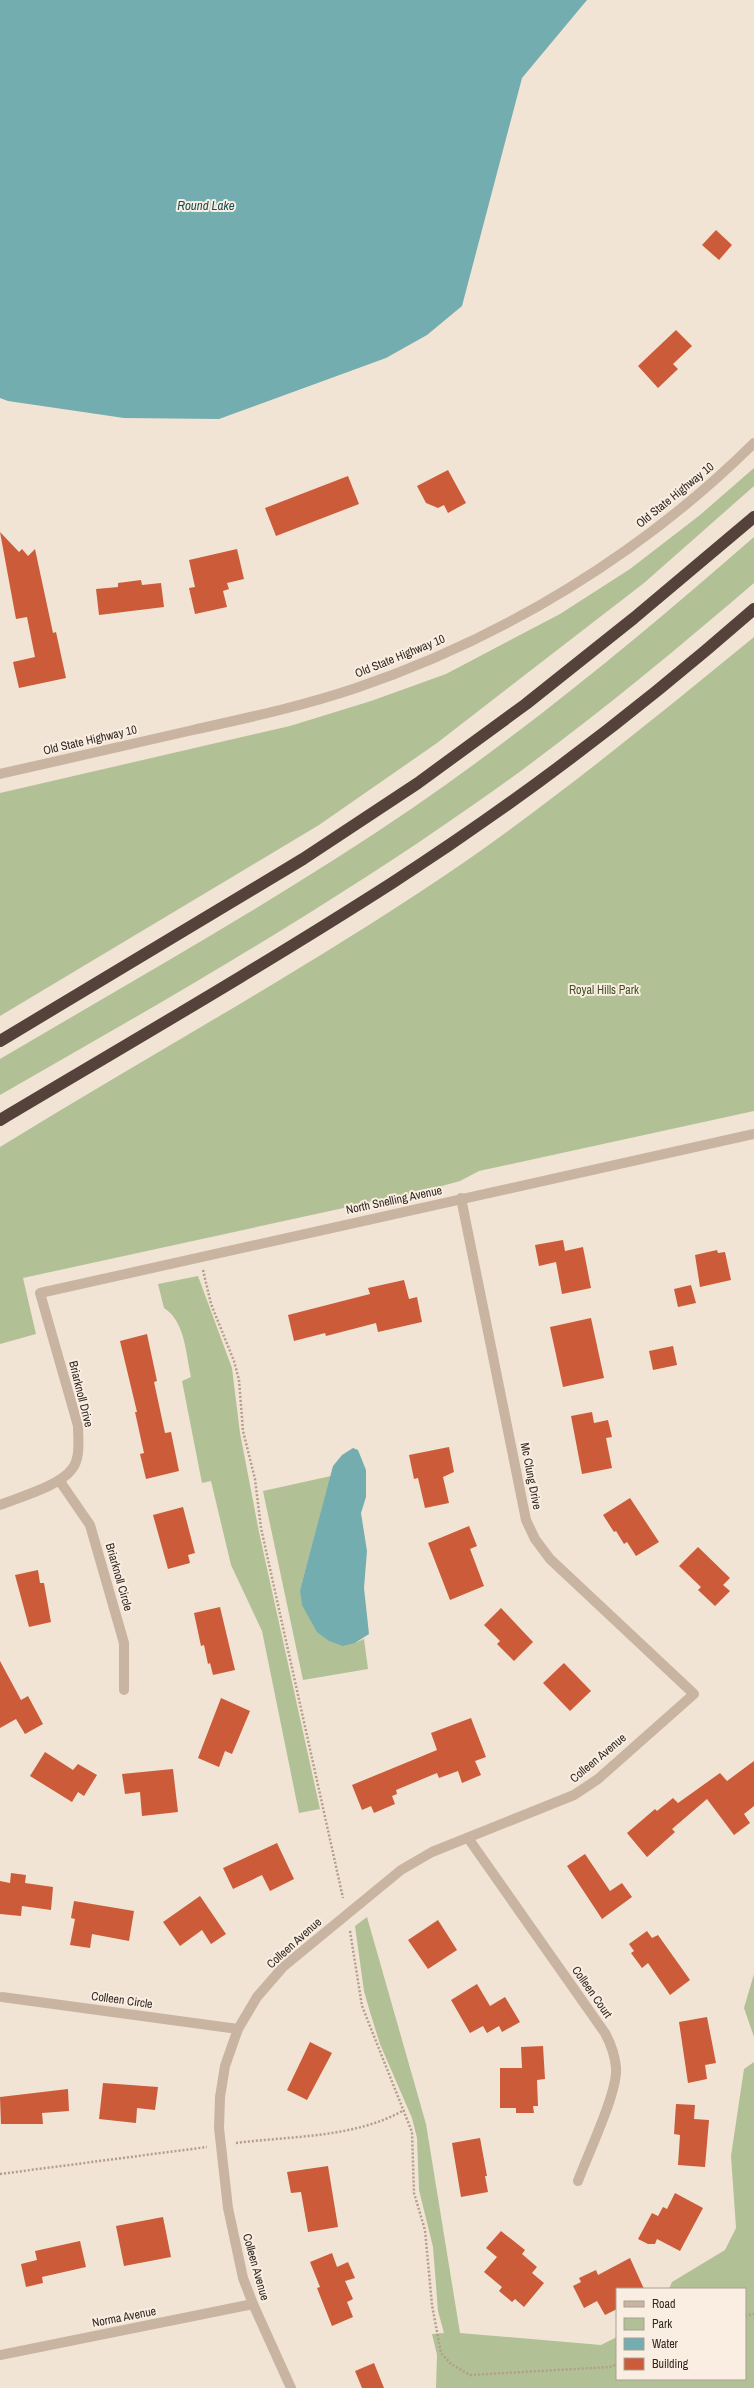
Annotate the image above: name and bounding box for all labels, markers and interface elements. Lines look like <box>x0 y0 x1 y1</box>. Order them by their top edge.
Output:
water label: Round Lake <box>177 197 235 214</box>
street label: Old State Highway 10 <box>633 459 717 531</box>
street label: Old State Highway 10 <box>353 631 447 681</box>
street label: Old State Highway 10 <box>42 721 138 759</box>
park label: Royal Hills Park <box>569 982 639 998</box>
street label: North Snelling Avenue <box>345 1182 443 1218</box>
street label: Briarknoll Drive <box>65 1359 97 1429</box>
street label: Mc Clung Drive <box>517 1441 545 1511</box>
street label: Briarknoll Circle <box>102 1541 136 1613</box>
street label: Colleen Avenue <box>567 1730 629 1786</box>
street label: Colleen Avenue <box>263 1914 325 1972</box>
street label: Colleen Court <box>568 1963 616 2021</box>
street label: Colleen Circle <box>90 1988 154 2012</box>
street label: Colleen Avenue <box>239 2232 273 2302</box>
legend <box>616 2288 746 2380</box>
text: Road <box>652 2296 676 2312</box>
street label: Norma Avenue <box>91 2303 157 2331</box>
text: Park <box>652 2316 672 2332</box>
text: Water <box>652 2336 679 2352</box>
text: Building <box>652 2356 689 2372</box>

